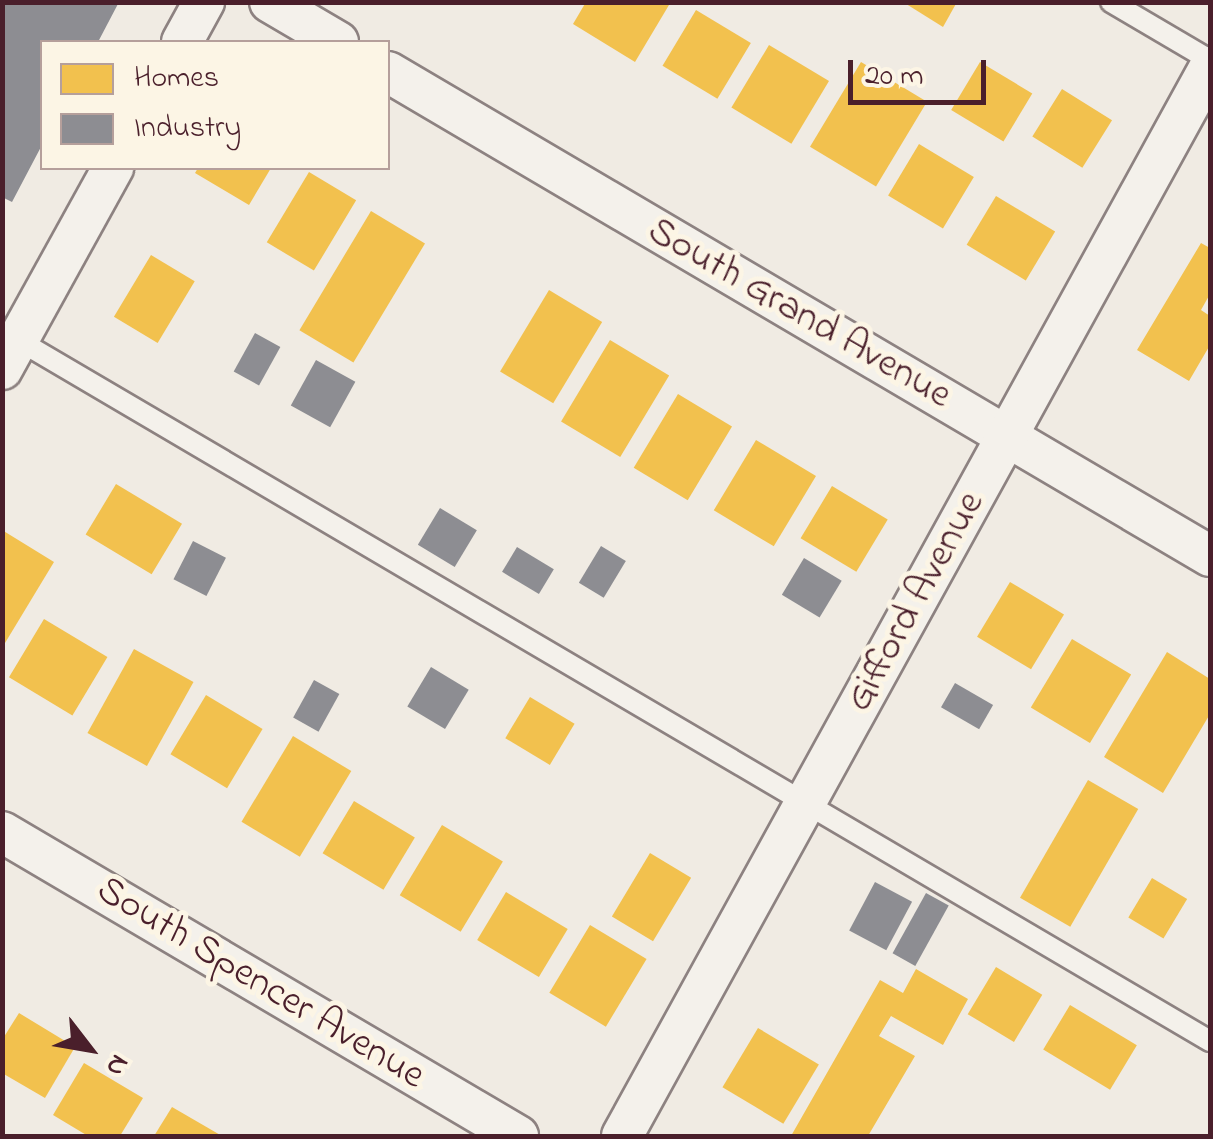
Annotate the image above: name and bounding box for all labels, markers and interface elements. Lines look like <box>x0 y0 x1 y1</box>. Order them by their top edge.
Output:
legend <box>40 40 390 170</box>
scale bar <box>853 40 990 102</box>
text: 20 m <box>865 55 924 99</box>
text: Homes <box>134 57 219 101</box>
text: Industry <box>134 107 241 151</box>
street label: South Grand Avenue <box>639 208 959 420</box>
street label: Gifford Avenue <box>836 484 996 720</box>
street label: South Spencer Avenue <box>87 867 433 1101</box>
north arrow <box>40 999 140 1099</box>
text: N <box>94 1046 139 1083</box>

